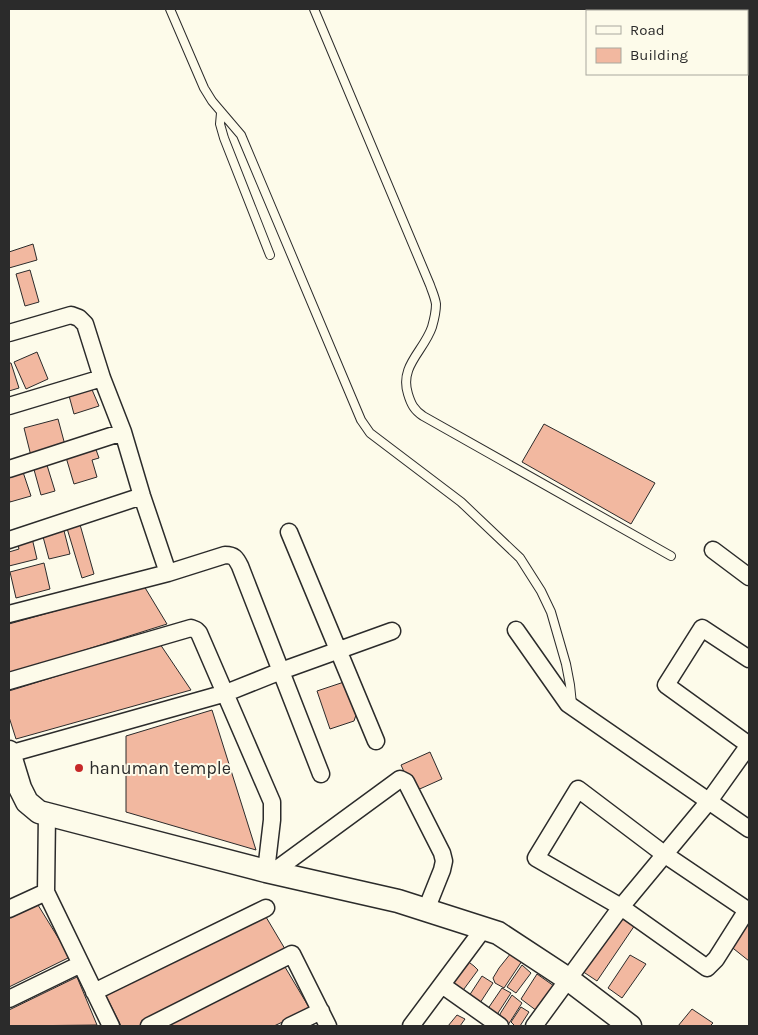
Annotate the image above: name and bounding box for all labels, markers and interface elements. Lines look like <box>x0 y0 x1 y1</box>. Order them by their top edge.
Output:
legend <box>586 10 748 75</box>
text: Road <box>630 21 665 39</box>
text: Building <box>630 46 688 64</box>
place label: hanuman temple <box>89 757 231 779</box>
marker: hanuman temple <box>73 762 85 774</box>

